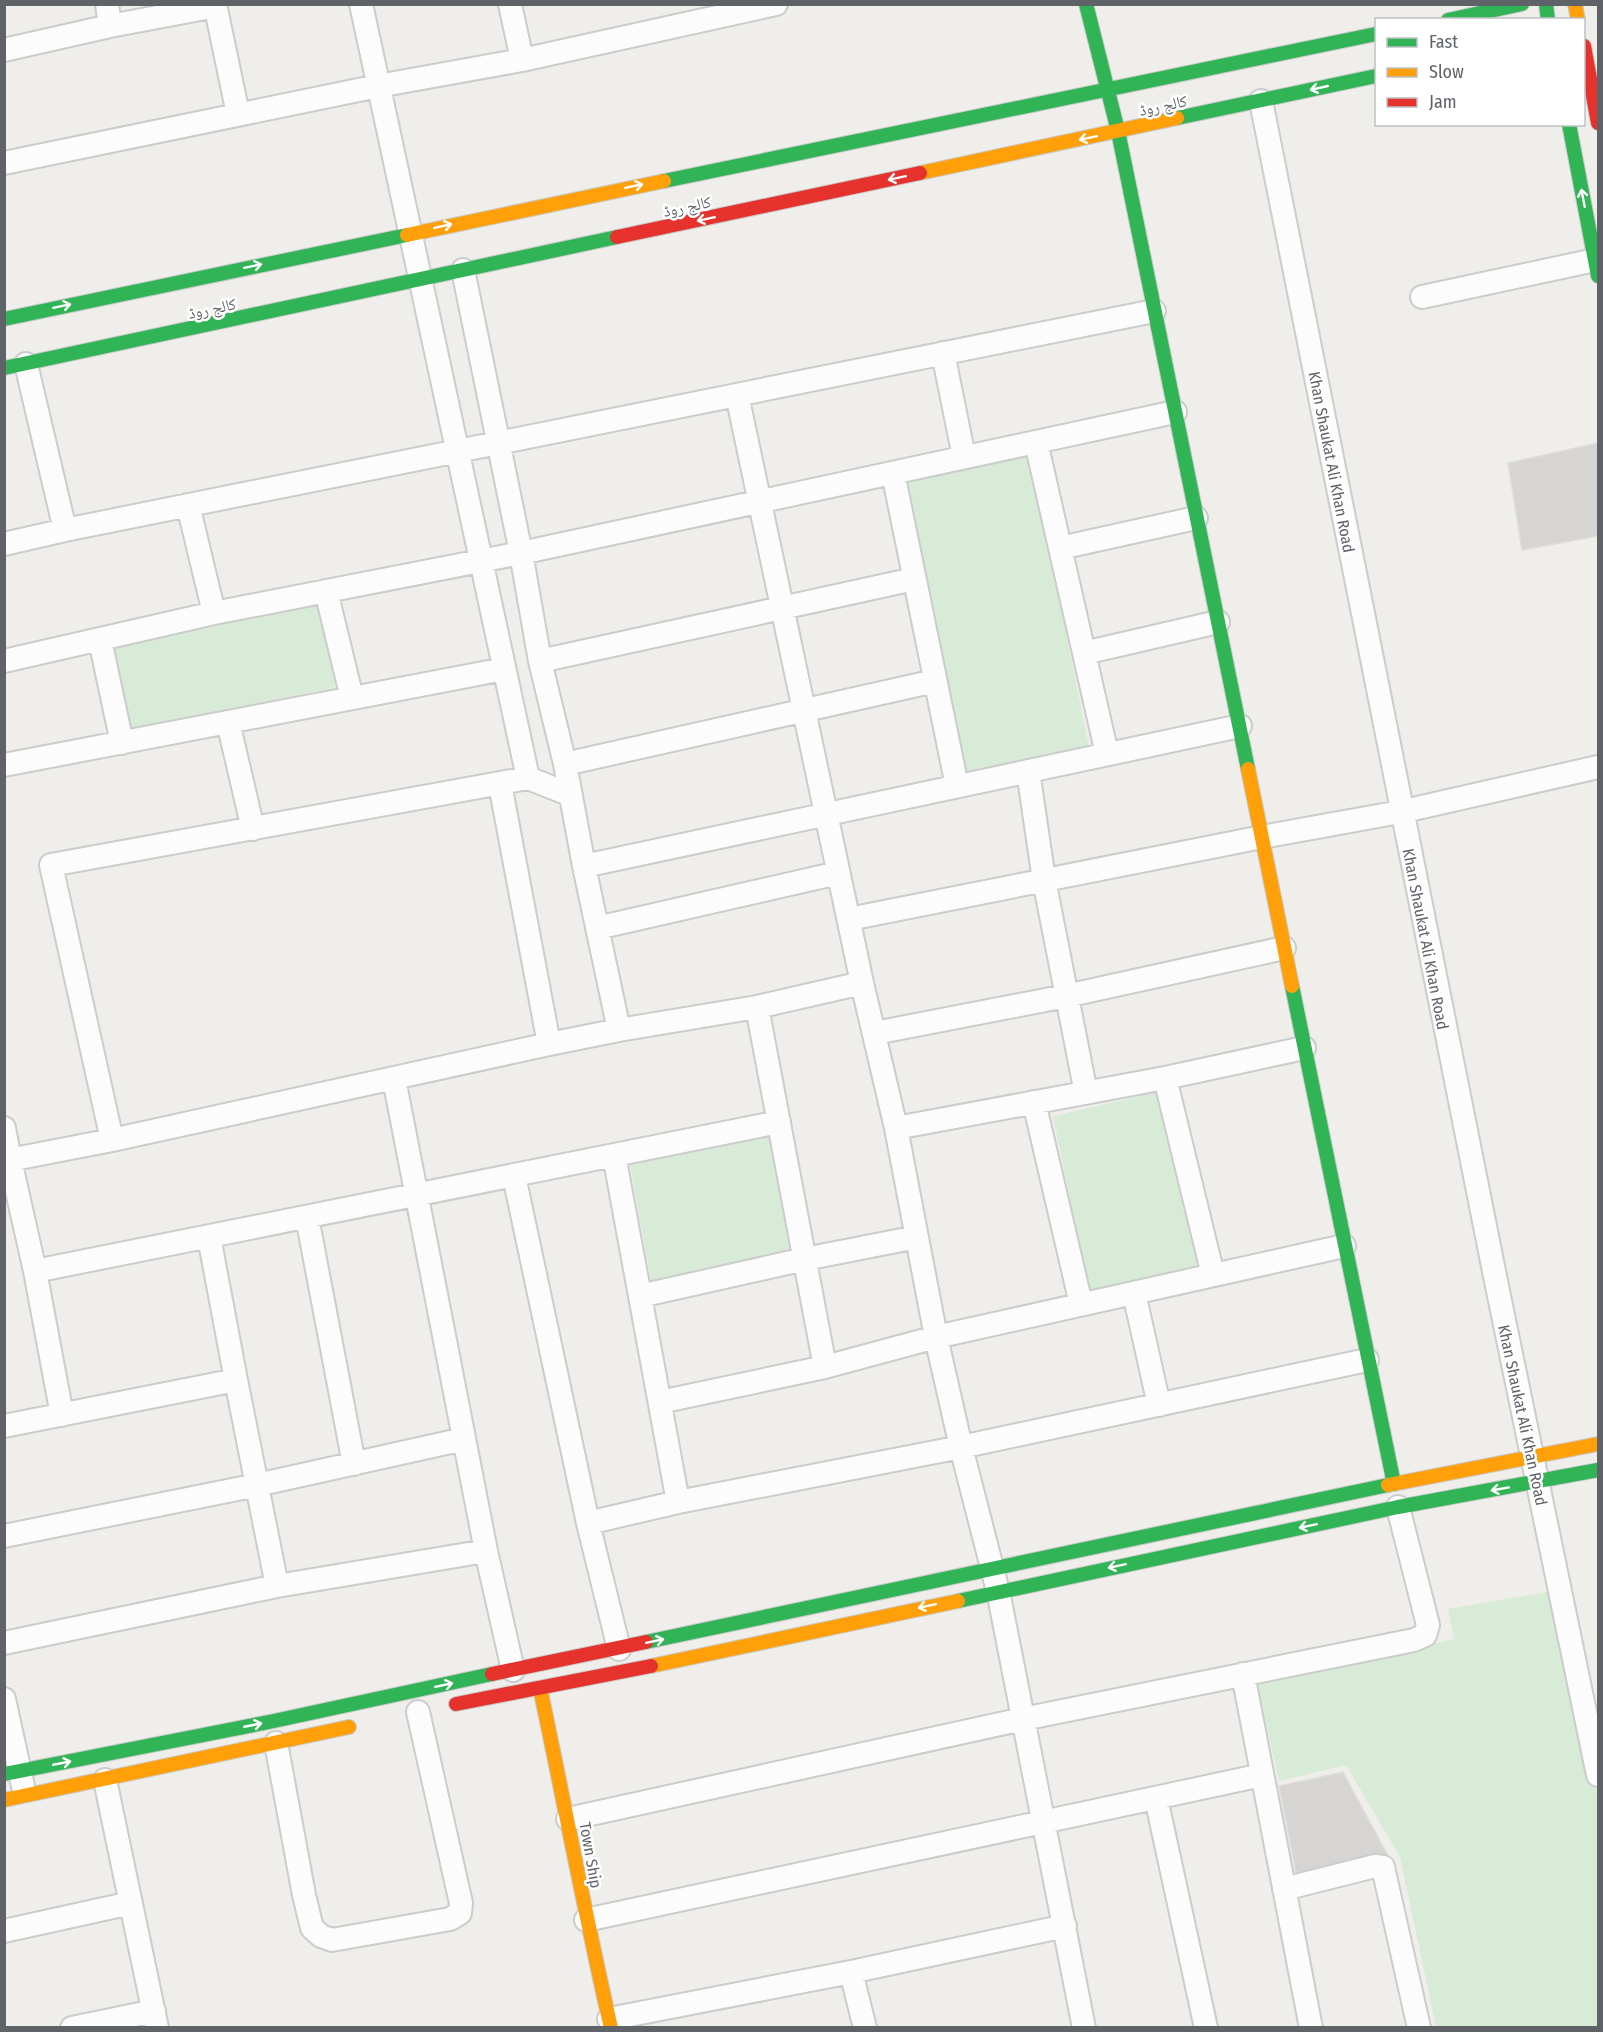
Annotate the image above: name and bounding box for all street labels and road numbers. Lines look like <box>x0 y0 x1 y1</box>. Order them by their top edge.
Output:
street label: کالج روڈ <box>1137 91 1189 121</box>
street label: کالج روڈ <box>661 192 713 222</box>
street label: کالج روڈ <box>186 294 238 324</box>
street label: Khan Shaukat Ali Khan Road <box>1305 370 1358 554</box>
street label: Khan Shaukat Ali Khan Road <box>1399 847 1452 1031</box>
street label: Khan Shaukat Ali Khan Road <box>1494 1323 1551 1507</box>
street label: Town Ship <box>575 1821 606 1889</box>

